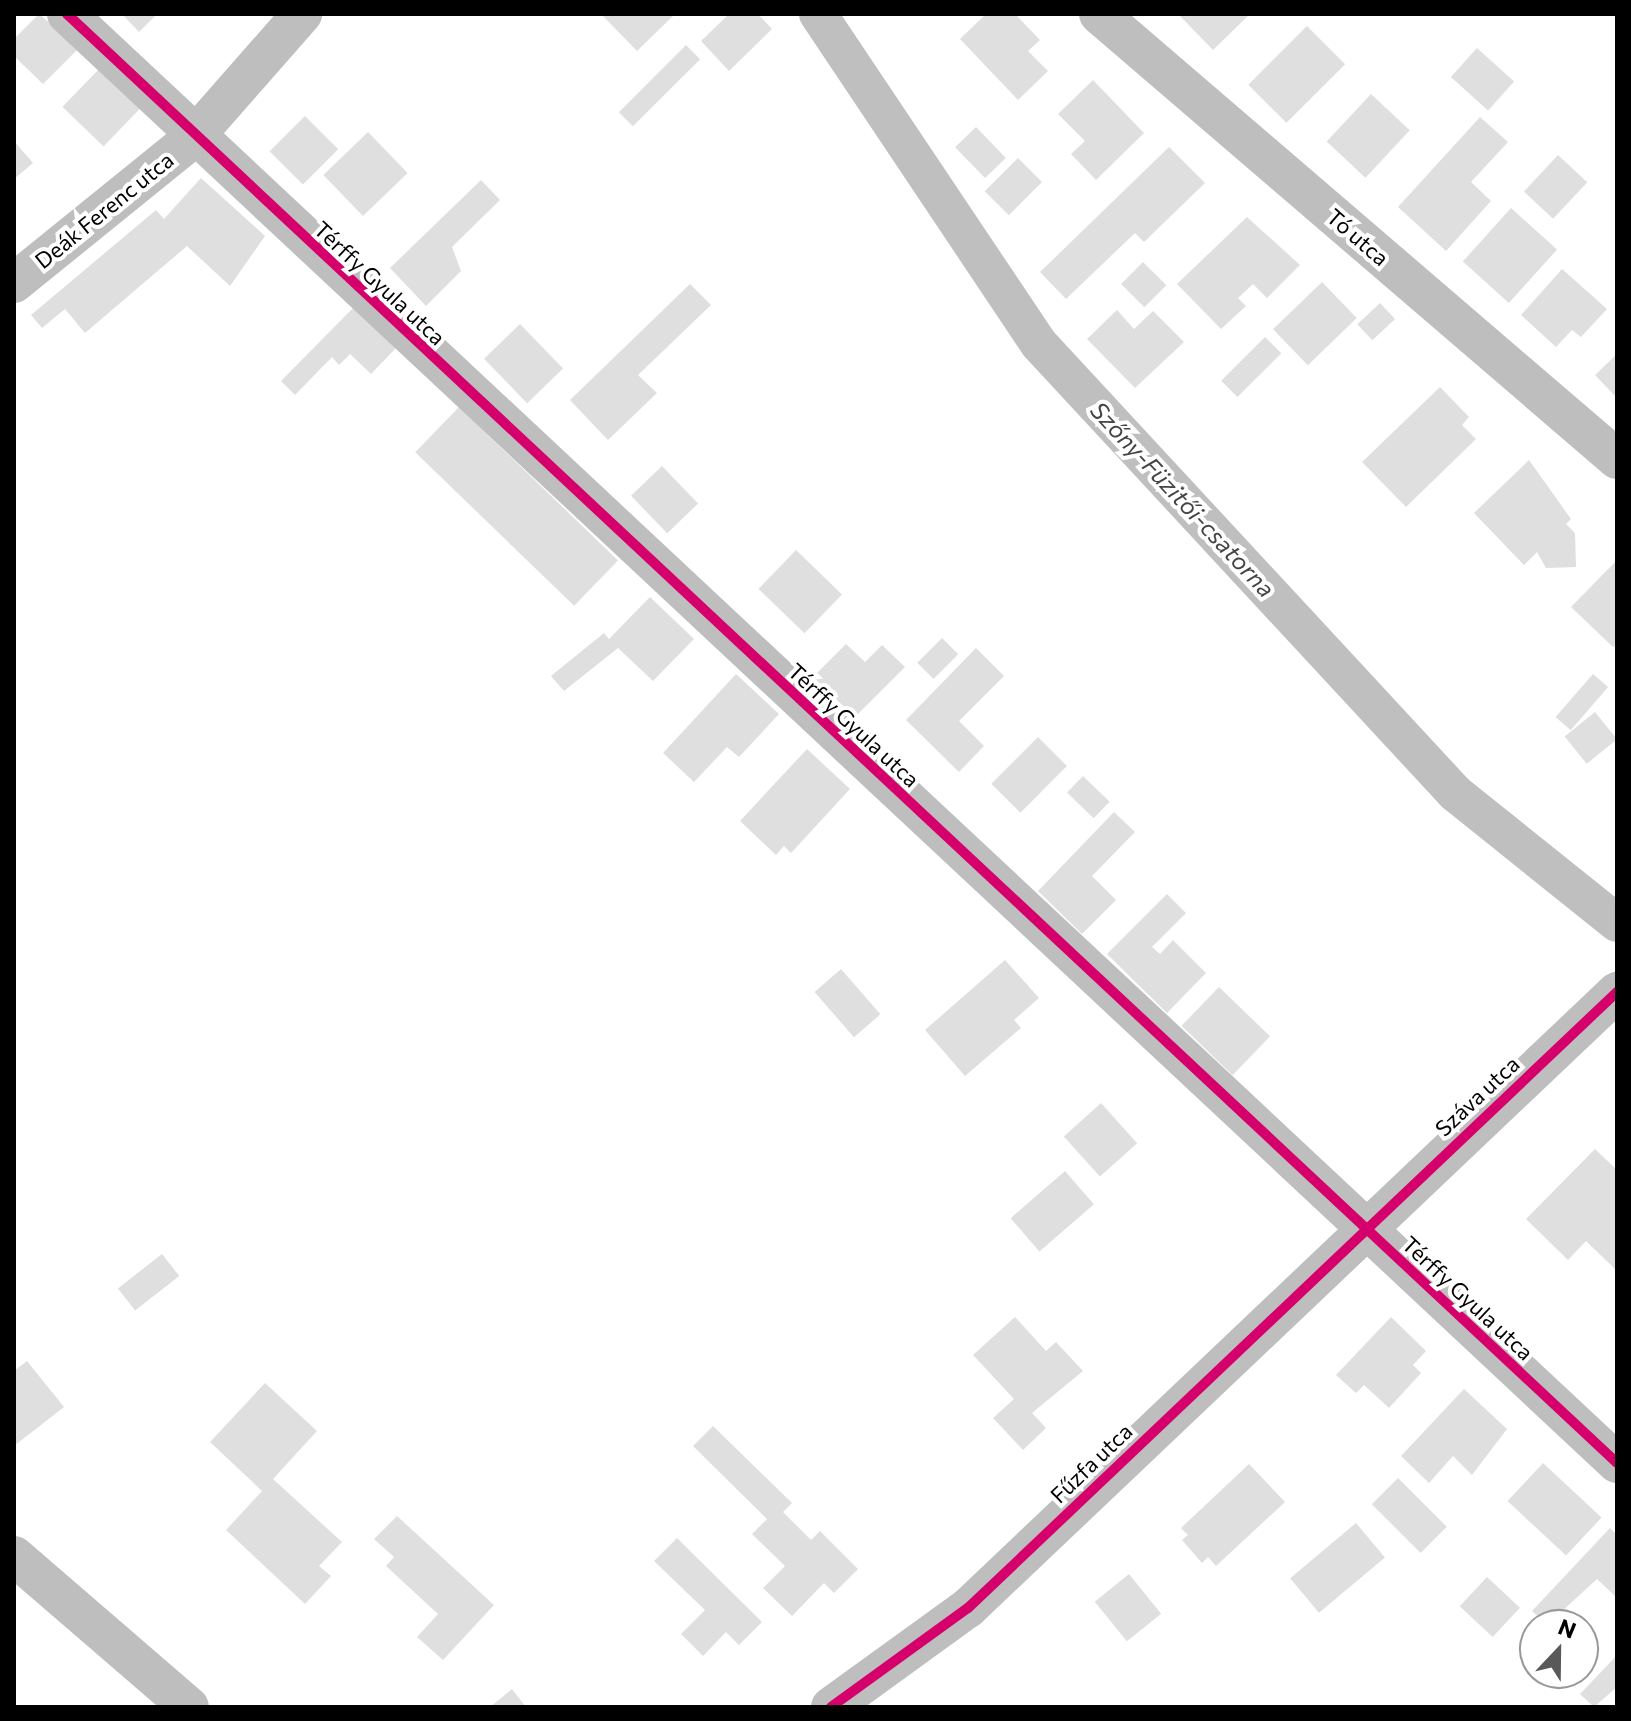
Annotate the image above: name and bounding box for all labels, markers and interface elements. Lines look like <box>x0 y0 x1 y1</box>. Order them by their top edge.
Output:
street label: Deák Ferenc utca <box>30 146 178 274</box>
street label: Tó utca <box>1322 203 1394 271</box>
street label: Térffy Gyula utca <box>309 216 451 350</box>
water label: Szőny-Füzitői-csatorna <box>1085 395 1281 603</box>
street label: Térffy Gyula utca <box>783 658 925 792</box>
street label: Száva utca <box>1429 1050 1525 1142</box>
street label: Térffy Gyula utca <box>1397 1231 1539 1365</box>
street label: Fűzfa utca <box>1045 1418 1137 1508</box>
north arrow <box>1519 1609 1599 1689</box>
text: N <box>1555 1613 1580 1644</box>

